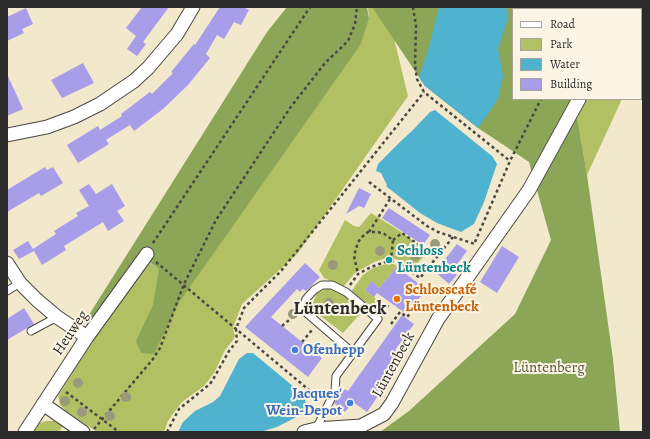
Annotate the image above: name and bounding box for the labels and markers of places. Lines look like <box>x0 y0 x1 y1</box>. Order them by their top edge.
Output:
place label: Schloss Lüntenbeck <box>397 242 471 277</box>
marker: Schloss Lüntenbeck <box>384 255 394 265</box>
place label: Schlosscafé Lüntenbeck <box>405 281 479 316</box>
marker: Schlosscafé Lüntenbeck <box>392 294 402 304</box>
place label: Ofenhepp <box>303 341 365 359</box>
marker: Ofenhepp <box>290 345 300 355</box>
place label: Jacques' Wein-Depot <box>266 385 342 420</box>
marker: Jacques' Wein-Depot <box>345 398 355 408</box>

